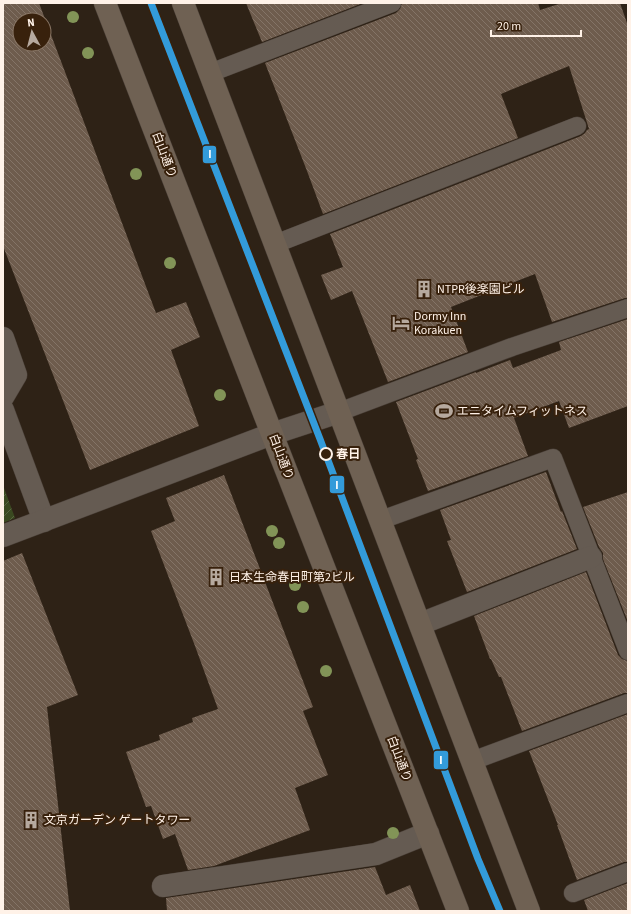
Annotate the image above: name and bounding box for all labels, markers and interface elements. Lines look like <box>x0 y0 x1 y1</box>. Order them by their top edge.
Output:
north arrow <box>12 12 52 52</box>
scale bar <box>491 12 581 38</box>
text: N <box>26 15 35 30</box>
text: 20 m <box>497 18 521 35</box>
street label: 白山通り <box>147 130 181 180</box>
line badge: I <box>202 145 217 164</box>
text: I <box>208 147 212 162</box>
building icon: NTPR後楽園ビル <box>414 279 434 299</box>
place label: NTPR後楽園ビル <box>437 281 525 298</box>
place label: Dormy Inn Korakuen <box>414 308 466 339</box>
hotel icon: Dormy Inn Korakuen <box>391 313 411 333</box>
sports icon: エニタイムフィットネス <box>434 401 454 421</box>
place label: エニタイムフィットネス <box>457 403 588 420</box>
street label: 白山通り <box>264 432 298 482</box>
place label: 春日 <box>336 446 360 463</box>
marker: 春日 <box>319 447 333 461</box>
line badge: I <box>329 475 345 494</box>
text: I <box>335 478 339 493</box>
building icon: 日本生命春日町第2ビル <box>206 567 226 587</box>
place label: 日本生命春日町第2ビル <box>229 569 355 586</box>
street label: 白山通り <box>382 734 416 784</box>
line badge: I <box>433 750 449 770</box>
text: I <box>439 753 443 768</box>
building icon: 文京ガーデン ゲートタワー <box>21 810 41 830</box>
place label: 文京ガーデン ゲートタワー <box>44 812 190 829</box>

